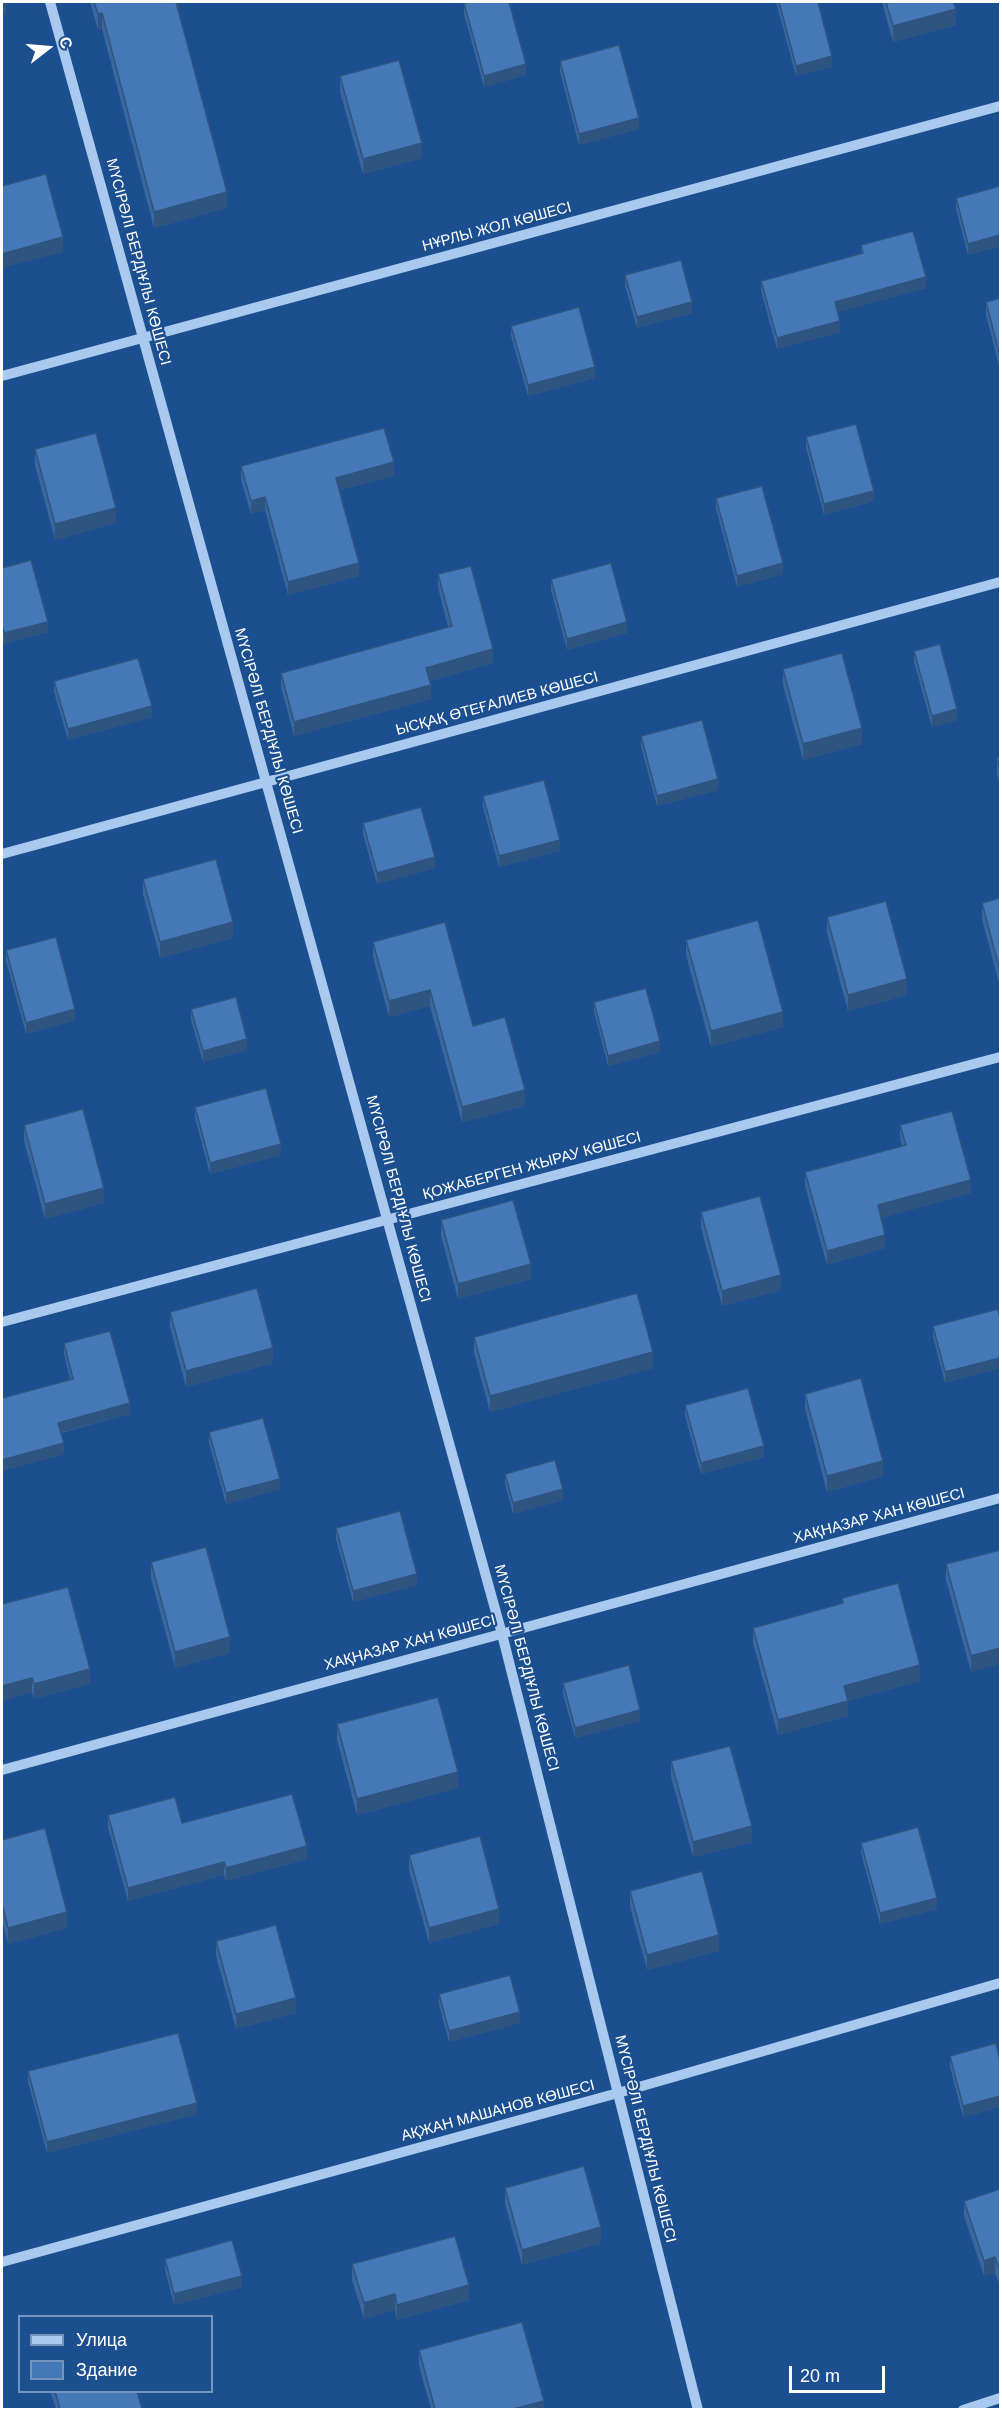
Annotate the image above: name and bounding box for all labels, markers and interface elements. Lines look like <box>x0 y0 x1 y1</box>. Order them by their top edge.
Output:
north arrow <box>18 18 78 78</box>
text: С <box>56 35 76 51</box>
street label: МҮСІРӘЛІ БЕРДІҰЛЫ КӨШЕСІ <box>102 157 174 367</box>
street label: НҰРЛЫ ЖОЛ КӨШЕСІ <box>420 198 574 256</box>
street label: МҮСІРӘЛІ БЕРДІҰЛЫ КӨШЕСІ <box>230 626 306 836</box>
street label: ЫСҚАҚ ӨТЕҒАЛИЕВ КӨШЕСІ <box>394 668 600 740</box>
street label: МҮСІРӘЛІ БЕРДІҰЛЫ КӨШЕСІ <box>362 1094 434 1304</box>
street label: ҚОЖАБЕРГЕН ЖЫРАУ КӨШЕСІ <box>421 1128 643 1204</box>
street label: ХАҚНАЗАР ХАН КӨШЕСІ <box>791 1484 967 1548</box>
street label: МҮСІРӘЛІ БЕРДІҰЛЫ КӨШЕСІ <box>490 1563 562 1773</box>
street label: ХАҚНАЗАР ХАН КӨШЕСІ <box>322 1611 498 1675</box>
street label: МҮСІРӘЛІ БЕРДІҰЛЫ КӨШЕСІ <box>610 2033 680 2245</box>
street label: АҚЖАН МАШАНОВ КӨШЕСІ <box>399 2076 597 2146</box>
legend <box>18 2315 213 2393</box>
text: Улица <box>76 2330 127 2350</box>
scale bar <box>792 2354 888 2392</box>
text: Здание <box>76 2360 137 2380</box>
text: 20 m <box>800 2366 840 2386</box>

